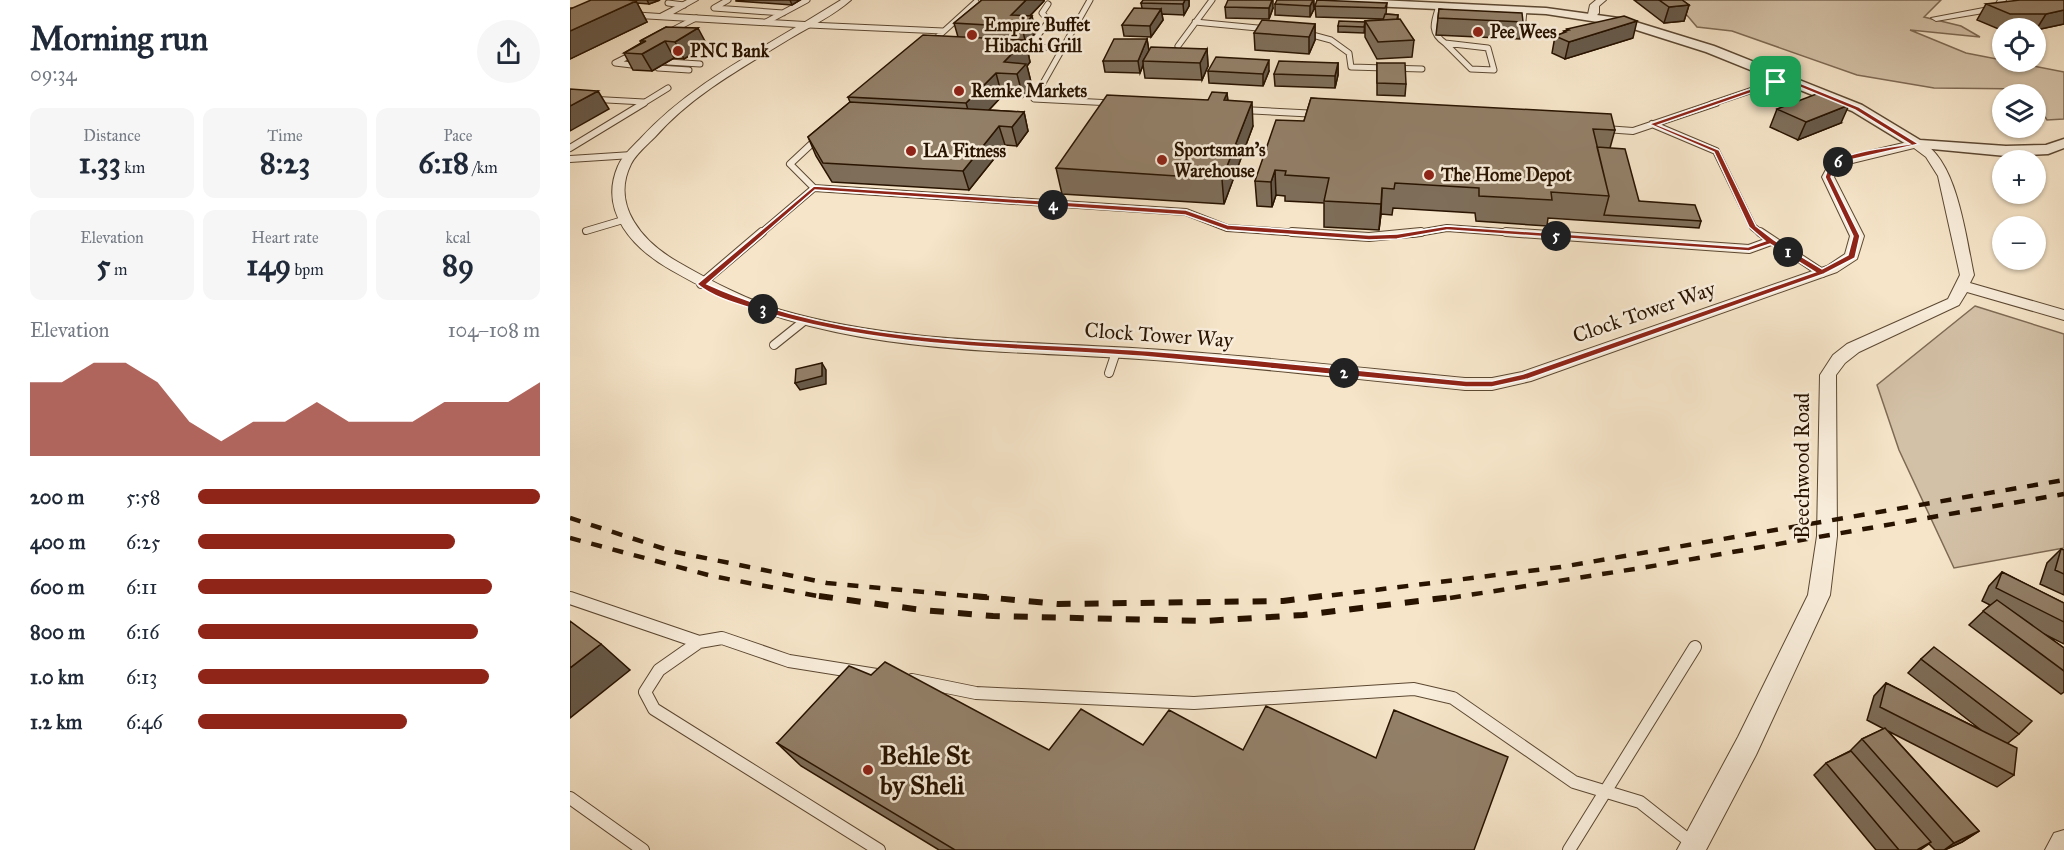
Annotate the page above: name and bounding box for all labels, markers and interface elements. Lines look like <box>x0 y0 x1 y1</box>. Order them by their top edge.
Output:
place label: Empire Buffet Hibachi Grill <box>984 14 1091 57</box>
map controls <box>1992 18 2046 270</box>
button: locate <box>1992 18 2046 72</box>
text: Morning run <box>30 19 208 59</box>
button: share <box>477 20 540 83</box>
place label: Pee Wees <box>1490 21 1557 43</box>
marker: Pee Wees <box>1471 25 1485 39</box>
marker: Empire Buffet Hibachi Grill <box>965 28 979 42</box>
place label: PNC Bank <box>690 40 770 62</box>
marker: PNC Bank <box>671 44 685 58</box>
pin <box>1750 56 1801 107</box>
text: 09:34 <box>30 62 77 86</box>
icon: arrive <box>1759 65 1792 98</box>
place label: Remke Markets <box>971 80 1088 102</box>
marker: Remke Markets <box>952 84 966 98</box>
button: layers <box>1992 84 2046 138</box>
text: Distance <box>83 126 141 145</box>
text: Time <box>267 126 303 145</box>
text: Pace <box>443 126 473 145</box>
place label: Sportsman's Warehouse <box>1174 139 1266 182</box>
place label: LA Fitness <box>923 140 1007 162</box>
marker: LA Fitness <box>904 144 918 158</box>
text: 1.33 <box>79 145 121 181</box>
text: 8:23 <box>260 145 310 181</box>
text: 6:18 <box>418 145 469 181</box>
pin: 6 <box>1823 147 1853 177</box>
button: + <box>1992 150 2046 204</box>
text: 6 <box>1834 152 1842 171</box>
marker: Sportsman's Warehouse <box>1155 153 1169 167</box>
text: km <box>121 158 145 177</box>
text: /km <box>469 158 498 177</box>
place label: The Home Depot <box>1440 164 1573 187</box>
marker: The Home Depot <box>1422 168 1436 182</box>
pin: 4 <box>1038 190 1068 220</box>
text: 4 <box>1049 195 1057 214</box>
button: − <box>1992 216 2046 270</box>
pin: 5 <box>1541 221 1571 251</box>
text: 5 <box>1552 226 1560 245</box>
text: Elevation <box>80 228 144 247</box>
text: Heart rate <box>251 228 319 247</box>
text: kcal <box>445 228 471 247</box>
pin: 1 <box>1773 237 1803 267</box>
text: 1 <box>1785 242 1791 261</box>
text: 5 <box>97 247 111 283</box>
text: 149 <box>246 247 291 283</box>
text: 89 <box>442 247 474 283</box>
text: m <box>111 260 127 279</box>
text: bpm <box>291 260 324 279</box>
street label: Clock Tower Way <box>1569 275 1720 349</box>
pin: 3 <box>748 294 778 324</box>
text: 3 <box>760 299 766 318</box>
street label: Clock Tower Way <box>1084 317 1235 353</box>
text: Elevation <box>30 318 109 342</box>
text: 104–108 m <box>448 318 540 342</box>
pin: 2 <box>1329 358 1359 388</box>
text: 2 <box>1340 363 1348 382</box>
street label: Beechwood Road <box>1789 392 1815 539</box>
text: 200 m <box>30 485 84 509</box>
text: 5:58 <box>126 485 160 509</box>
text: 400 m <box>30 530 86 554</box>
text: 6:25 <box>126 530 160 554</box>
text: 600 m <box>30 575 85 599</box>
text: 6:11 <box>126 575 157 599</box>
text: 800 m <box>30 620 85 644</box>
text: 6:16 <box>126 620 159 644</box>
text: 1.0 km <box>30 665 84 689</box>
text: 6:13 <box>126 665 157 689</box>
text: 1.2 km <box>30 710 82 734</box>
text: 6:46 <box>126 710 163 734</box>
place label: Behle St by Sheli <box>879 739 971 801</box>
marker: Behle St by Sheli <box>861 763 875 777</box>

